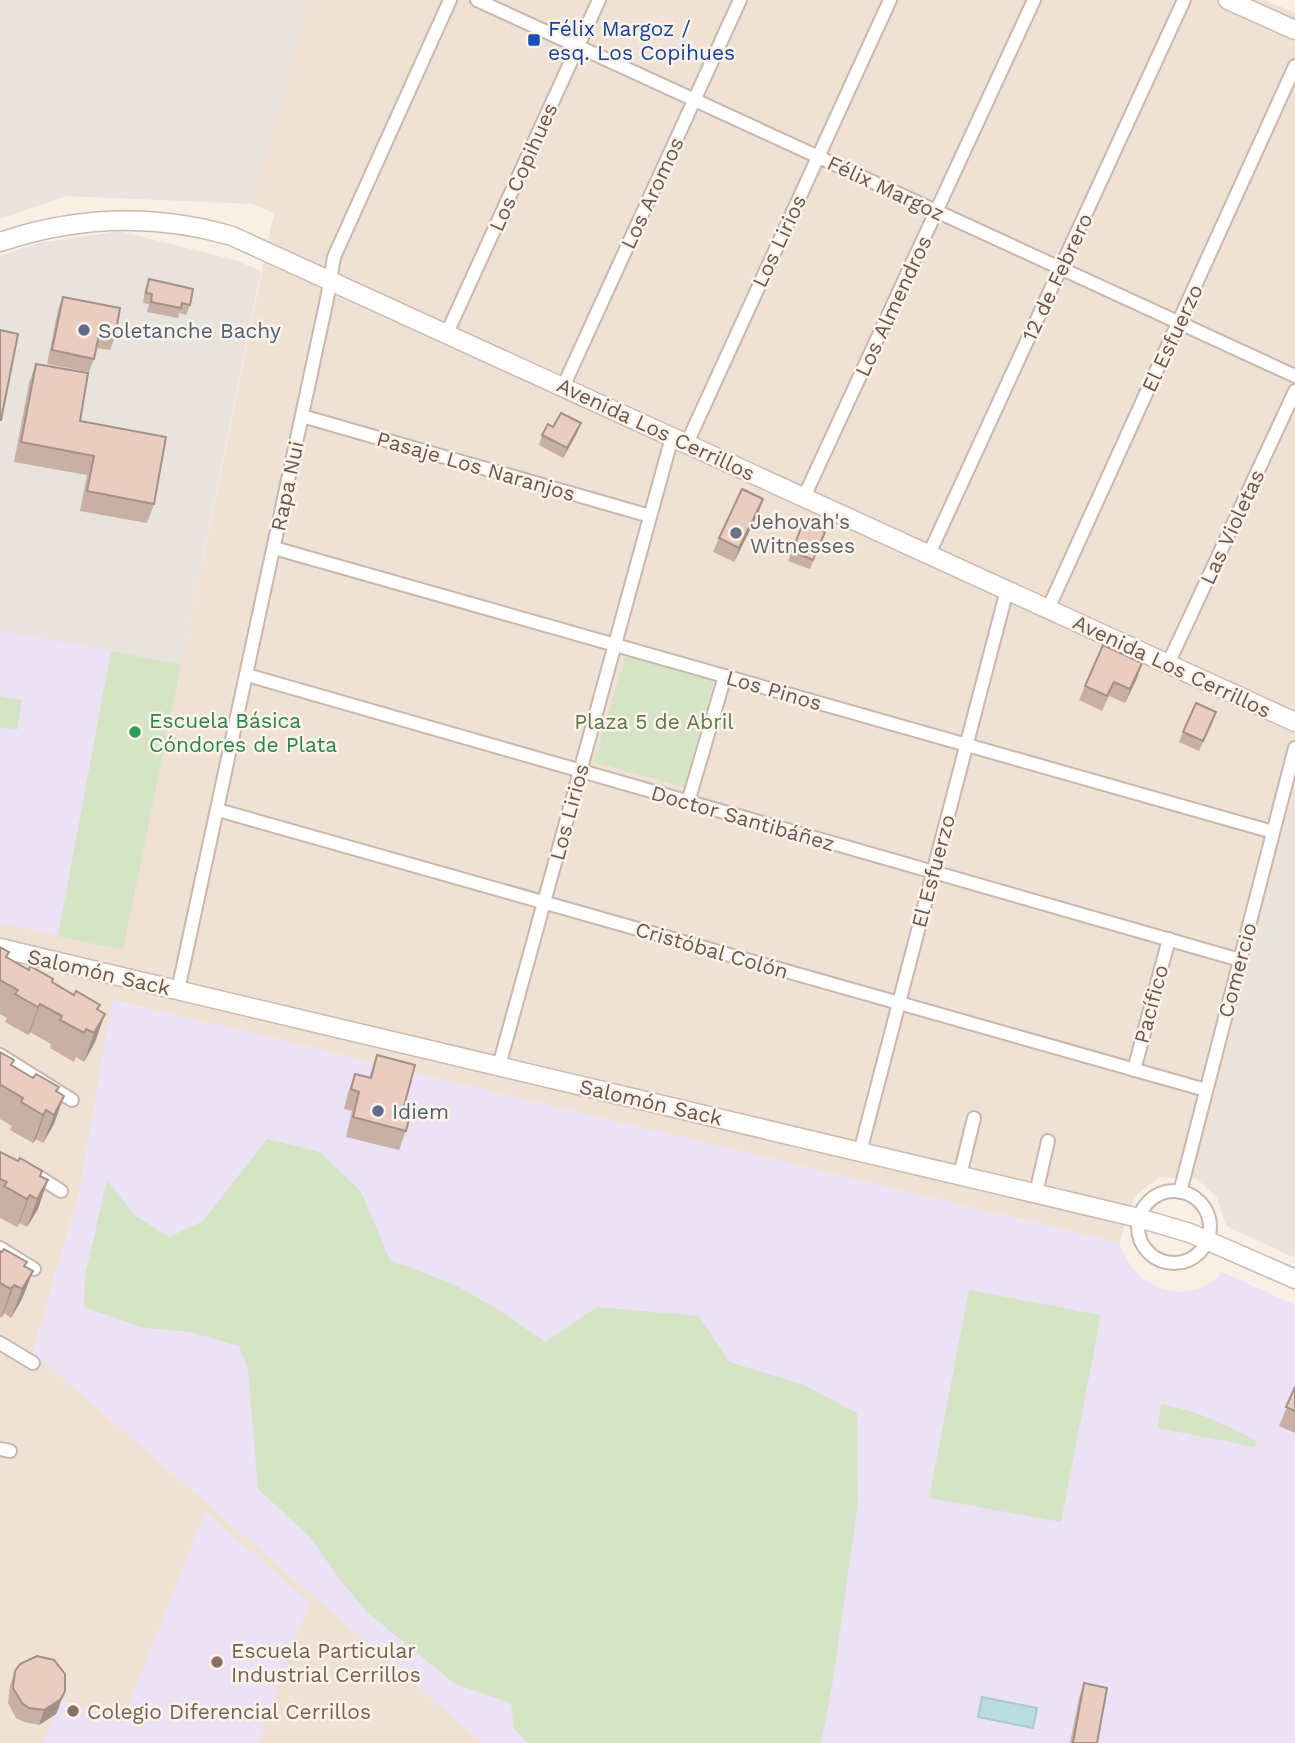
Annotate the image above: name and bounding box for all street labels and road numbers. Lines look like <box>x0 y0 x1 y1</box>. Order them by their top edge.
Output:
street label: Los Copihues <box>484 99 562 235</box>
street label: Los Aromos <box>615 133 689 253</box>
street label: Félix Margoz <box>823 150 949 226</box>
street label: Los Lirios <box>747 191 811 291</box>
street label: 12 de Febrero <box>1016 209 1098 345</box>
street label: Los Almendros <box>849 232 937 380</box>
street label: El Esfuerzo <box>1136 280 1208 396</box>
street label: Avenida Los Cerrillos <box>553 372 759 486</box>
street label: Pasaje Los Naranjos <box>374 426 578 506</box>
street label: Rapa Nui <box>265 439 309 533</box>
street label: Las Violetas <box>1195 466 1269 588</box>
street label: Avenida Los Cerrillos <box>1069 609 1275 723</box>
street label: Los Pinos <box>723 664 825 716</box>
street label: Los Lirios <box>544 761 594 863</box>
street label: Doctor Santibáñez <box>648 780 838 856</box>
street label: El Esfuerzo <box>906 812 960 930</box>
street label: Cristóbal Colón <box>633 916 791 984</box>
street label: Comercio <box>1212 920 1262 1020</box>
street label: Salomón Sack <box>25 943 173 1001</box>
street label: Pacífico <box>1129 962 1173 1046</box>
street label: Salomón Sack <box>577 1073 725 1131</box>

